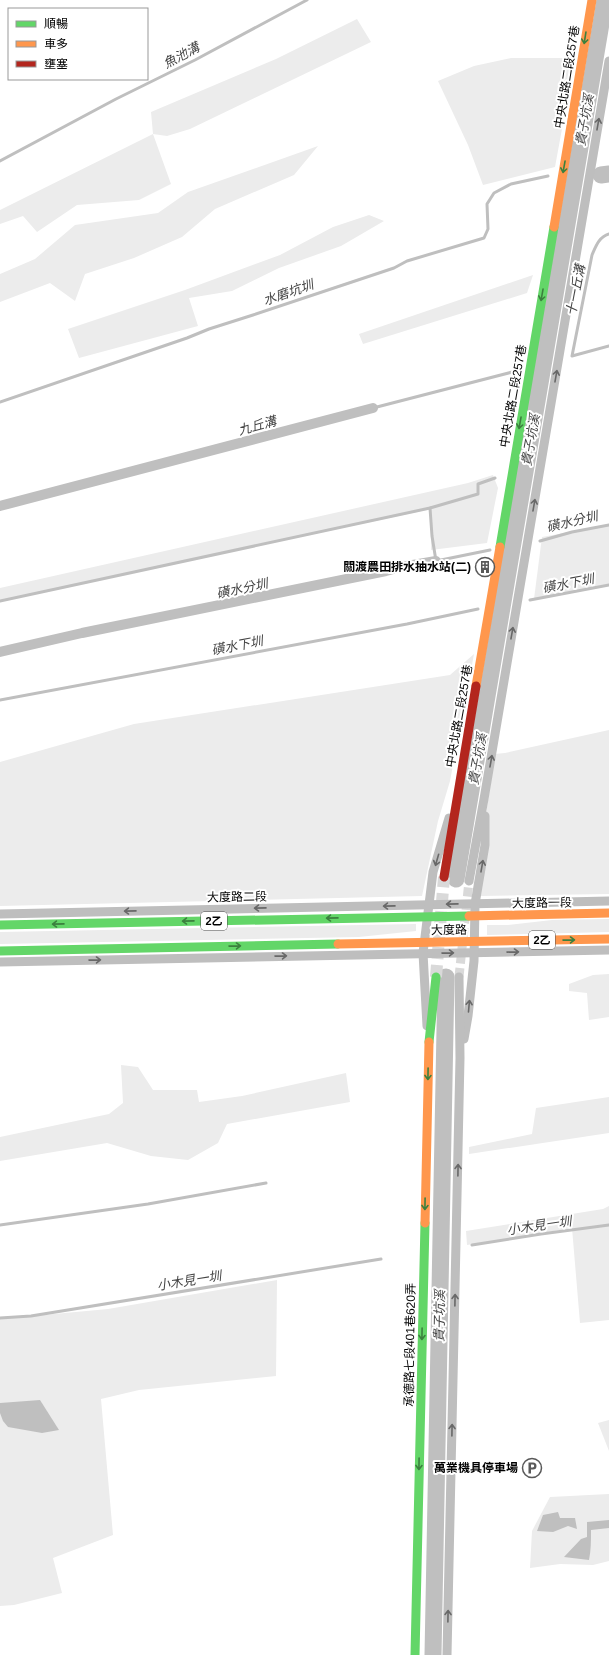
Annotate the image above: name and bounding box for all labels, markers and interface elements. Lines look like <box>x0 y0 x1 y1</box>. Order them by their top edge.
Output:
legend <box>8 8 148 80</box>
text: 順暢 <box>44 17 68 31</box>
street label: 中央北路二段257巷 <box>552 25 582 129</box>
one-way arrow <box>581 32 589 45</box>
text: 車多 <box>44 37 68 51</box>
water label: 魚池溝 <box>160 39 204 71</box>
text: 壅塞 <box>44 57 68 71</box>
water label: 貴子坑溪 <box>573 91 597 147</box>
one-way arrow <box>594 118 602 131</box>
one-way arrow <box>560 160 568 173</box>
water label: 十一丘溝 <box>563 261 588 317</box>
water label: 水磨坑圳 <box>261 276 317 308</box>
one-way arrow <box>538 288 546 301</box>
street label: 中央北路二段257巷 <box>497 344 529 448</box>
one-way arrow <box>552 370 560 383</box>
water label: 貴子坑溪 <box>519 411 543 467</box>
water label: 九丘溝 <box>236 413 280 438</box>
one-way arrow <box>516 416 524 429</box>
one-way arrow <box>530 498 538 511</box>
water label: 磺水分圳 <box>545 508 601 535</box>
building icon: 關渡農田排水抽水站(二) <box>474 556 496 578</box>
place label: 關渡農田排水抽水站(二) <box>343 560 471 574</box>
water label: 磺水下圳 <box>541 571 597 596</box>
water label: 磺水分圳 <box>215 575 271 601</box>
one-way arrow <box>509 627 517 640</box>
water label: 磺水下圳 <box>210 633 266 658</box>
street label: 中央北路二段257巷 <box>443 664 475 768</box>
water label: 貴子坑溪 <box>466 730 490 786</box>
one-way arrow <box>487 755 495 768</box>
one-way arrow <box>433 853 440 866</box>
one-way arrow <box>478 859 486 872</box>
street label: 大度路二段 <box>207 889 267 905</box>
street label: 大度路一段 <box>512 895 572 911</box>
one-way arrow <box>446 901 459 908</box>
one-way arrow <box>383 902 396 910</box>
one-way arrow <box>254 904 267 912</box>
one-way arrow <box>124 907 137 915</box>
road number: 2乙 <box>201 912 227 930</box>
one-way arrow <box>326 915 339 922</box>
one-way arrow <box>182 917 195 925</box>
one-way arrow <box>52 920 65 927</box>
street label: 大度路 <box>431 923 467 937</box>
road number: 2乙 <box>529 931 555 949</box>
one-way arrow <box>562 936 575 944</box>
one-way arrow <box>228 943 241 950</box>
one-way arrow <box>506 948 519 955</box>
one-way arrow <box>441 949 454 957</box>
one-way arrow <box>274 952 287 960</box>
one-way arrow <box>88 956 101 964</box>
one-way arrow <box>466 1000 473 1013</box>
one-way arrow <box>424 1067 432 1080</box>
one-way arrow <box>454 1164 462 1177</box>
one-way arrow <box>422 1197 429 1210</box>
water label: 小木見一圳 <box>506 1213 574 1237</box>
water label: 小木見一圳 <box>156 1268 224 1293</box>
street label: 承德路七段401巷620弄 <box>402 1283 418 1407</box>
water label: 貴子坑溪 <box>432 1288 447 1342</box>
one-way arrow <box>451 1294 459 1307</box>
one-way arrow <box>419 1327 426 1340</box>
one-way arrow <box>448 1424 456 1437</box>
one-way arrow <box>416 1457 423 1470</box>
parking icon: 萬業機具停車場 <box>521 1457 543 1479</box>
place label: 萬業機具停車場 <box>434 1461 518 1475</box>
one-way arrow <box>444 1610 452 1623</box>

